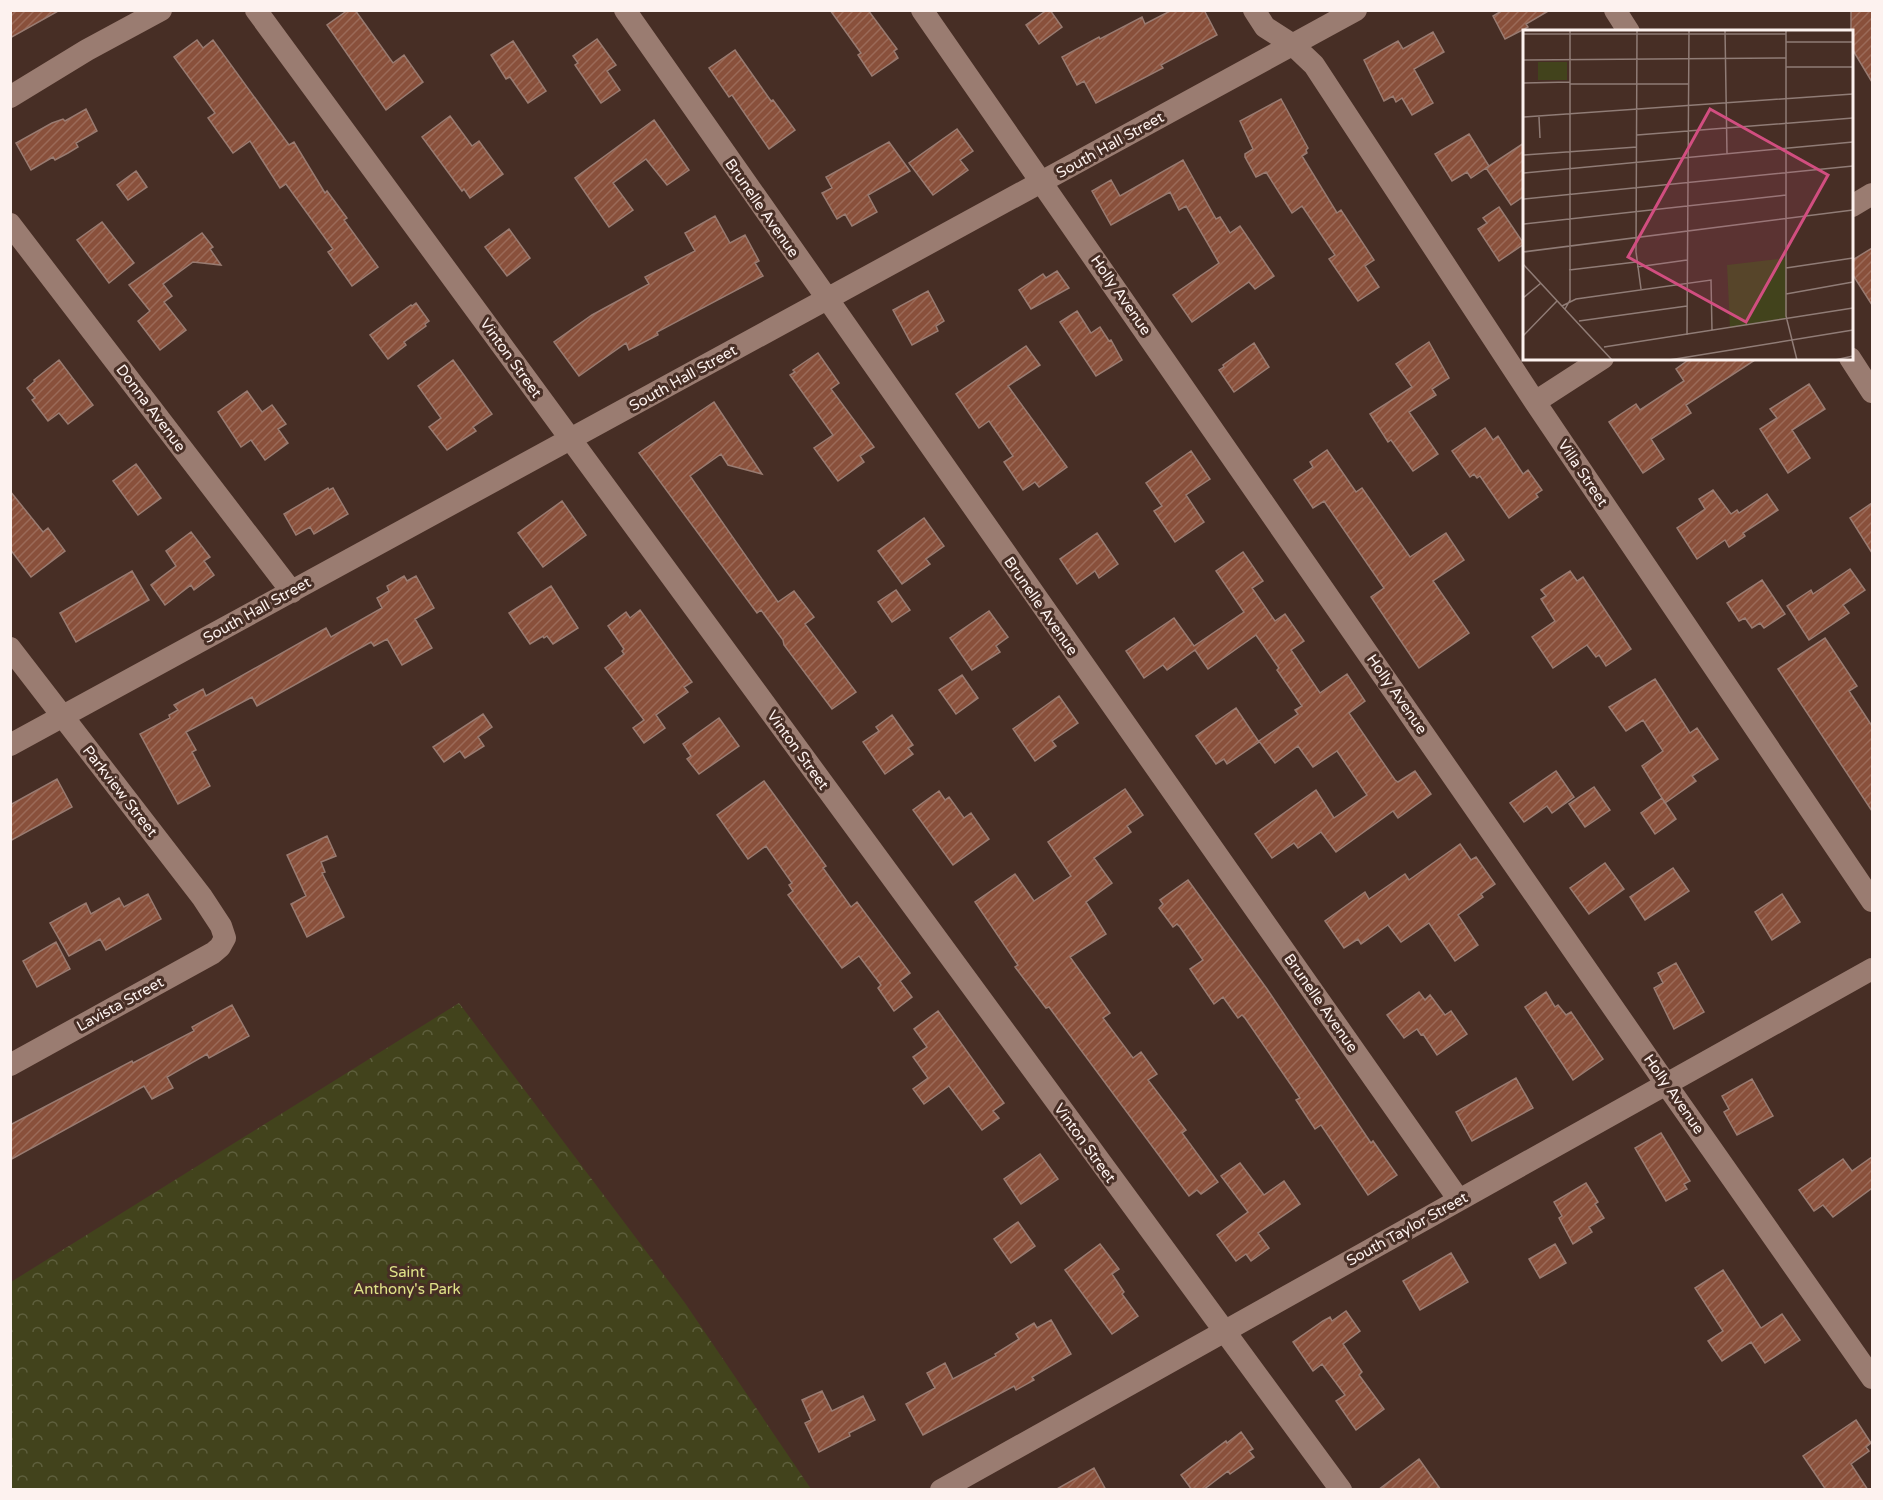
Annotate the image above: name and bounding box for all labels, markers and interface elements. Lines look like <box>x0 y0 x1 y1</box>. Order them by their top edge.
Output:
inset map <box>1523 30 1853 360</box>
street label: South Hall Street <box>1053 108 1167 182</box>
street label: Brunelle Avenue <box>721 155 803 261</box>
street label: Holly Avenue <box>1087 252 1155 338</box>
street label: Vinton Street <box>476 315 546 401</box>
street label: South Hall Street <box>626 341 740 415</box>
street label: Donna Avenue <box>112 361 190 455</box>
street label: Villa Street <box>1554 436 1612 510</box>
street label: Brunelle Avenue <box>1000 553 1082 659</box>
street label: South Hall Street <box>200 573 314 647</box>
street label: Holly Avenue <box>1363 651 1431 737</box>
street label: Vinton Street <box>763 707 833 793</box>
street label: Parkview Street <box>79 742 161 840</box>
street label: Brunelle Avenue <box>1280 950 1362 1056</box>
street label: Lavista Street <box>73 973 167 1035</box>
street label: Holly Avenue <box>1640 1051 1708 1137</box>
street label: Vinton Street <box>1050 1100 1120 1186</box>
street label: South Taylor Street <box>1343 1188 1471 1270</box>
park label: Saint Anthony's Park <box>353 1263 461 1298</box>

